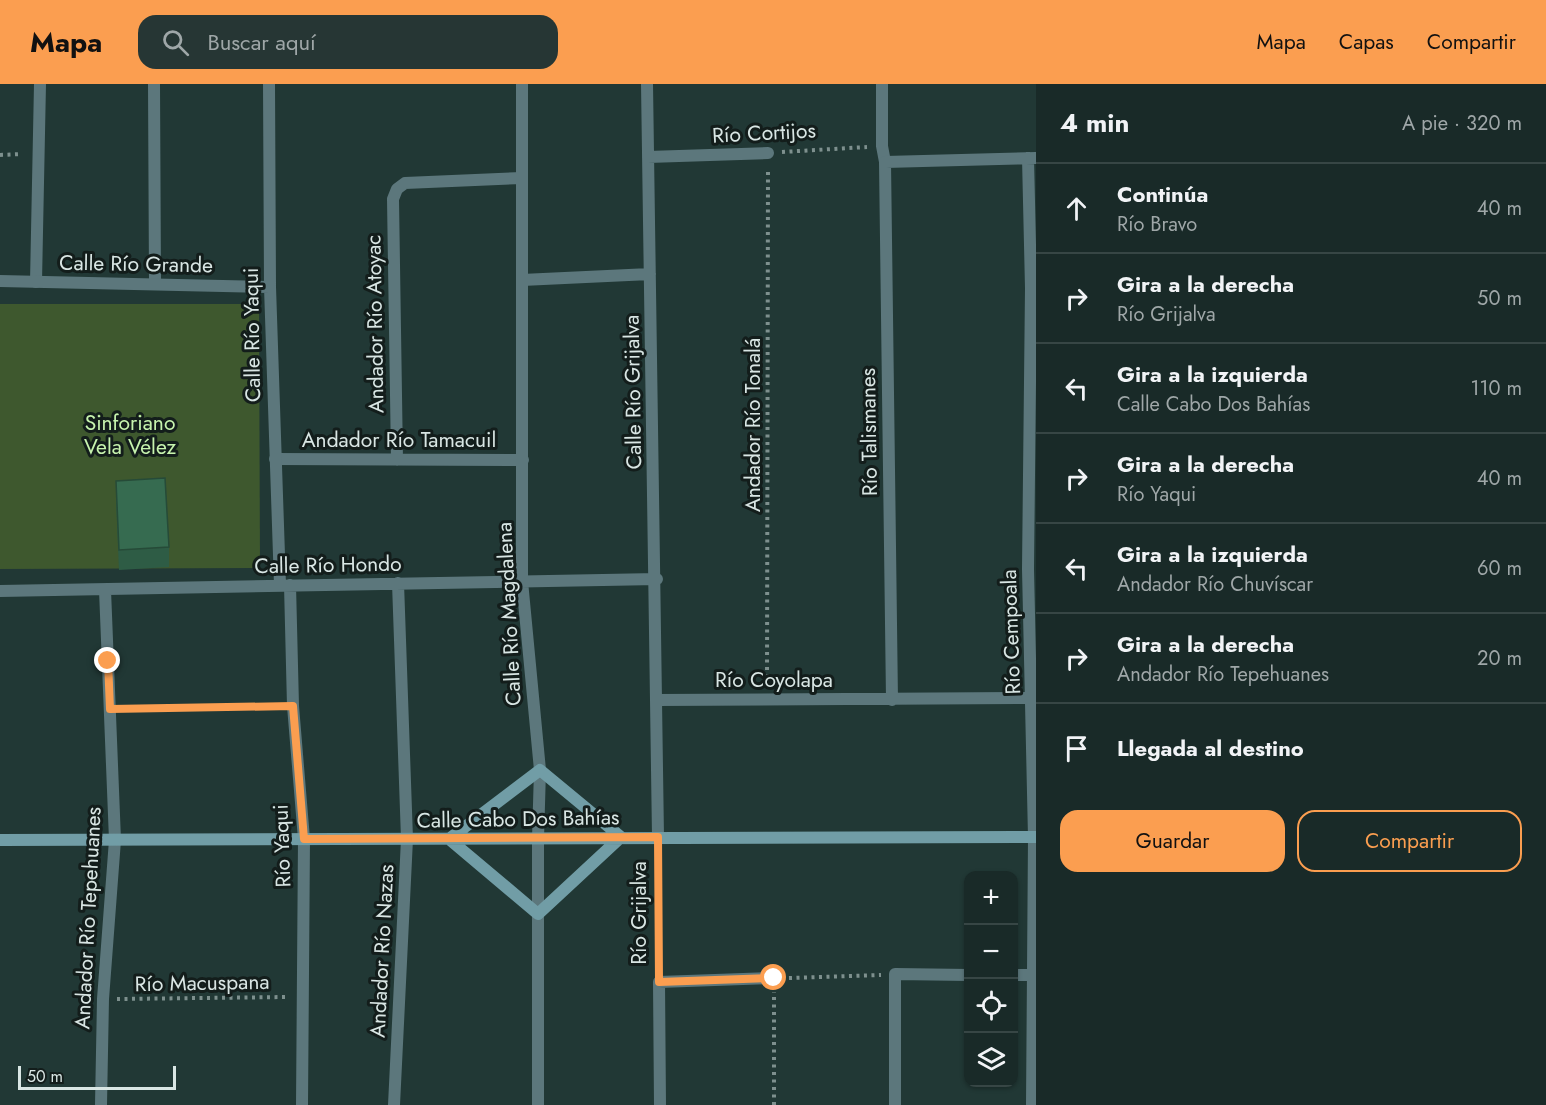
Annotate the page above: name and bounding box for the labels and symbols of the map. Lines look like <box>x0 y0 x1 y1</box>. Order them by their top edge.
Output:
street label: Río Cortijos <box>711 115 817 151</box>
street label: Andador Río Atoyac <box>358 235 392 413</box>
street label: Calle Río Grande <box>59 248 213 280</box>
street label: Calle Río Yaqui <box>236 268 268 402</box>
street label: Calle Río Grijalva <box>617 314 649 470</box>
street label: Andador Río Tonalá <box>738 338 768 512</box>
street label: Río Talismanes <box>853 368 885 496</box>
park label: Sinforiano Vela Vélez <box>84 408 176 462</box>
street label: Andador Río Tamacuil <box>302 425 496 455</box>
street label: Calle Río Magdalena <box>489 521 529 707</box>
street label: Calle Río Hondo <box>254 549 402 581</box>
street label: Río Cempoala <box>994 569 1028 695</box>
route end <box>94 647 120 673</box>
street label: Río Coyolapa <box>715 665 833 695</box>
street label: Calle Cabo Dos Bahías <box>416 802 620 836</box>
street label: Río Yaqui <box>266 804 298 888</box>
street label: Andador Río Tepehuanes <box>67 806 109 1030</box>
street label: Río Grijalva <box>624 861 654 965</box>
street label: Andador Río Nazas <box>362 864 402 1038</box>
route start <box>760 964 786 990</box>
street label: Río Macuspana <box>134 967 270 999</box>
scale bar <box>18 1063 176 1090</box>

